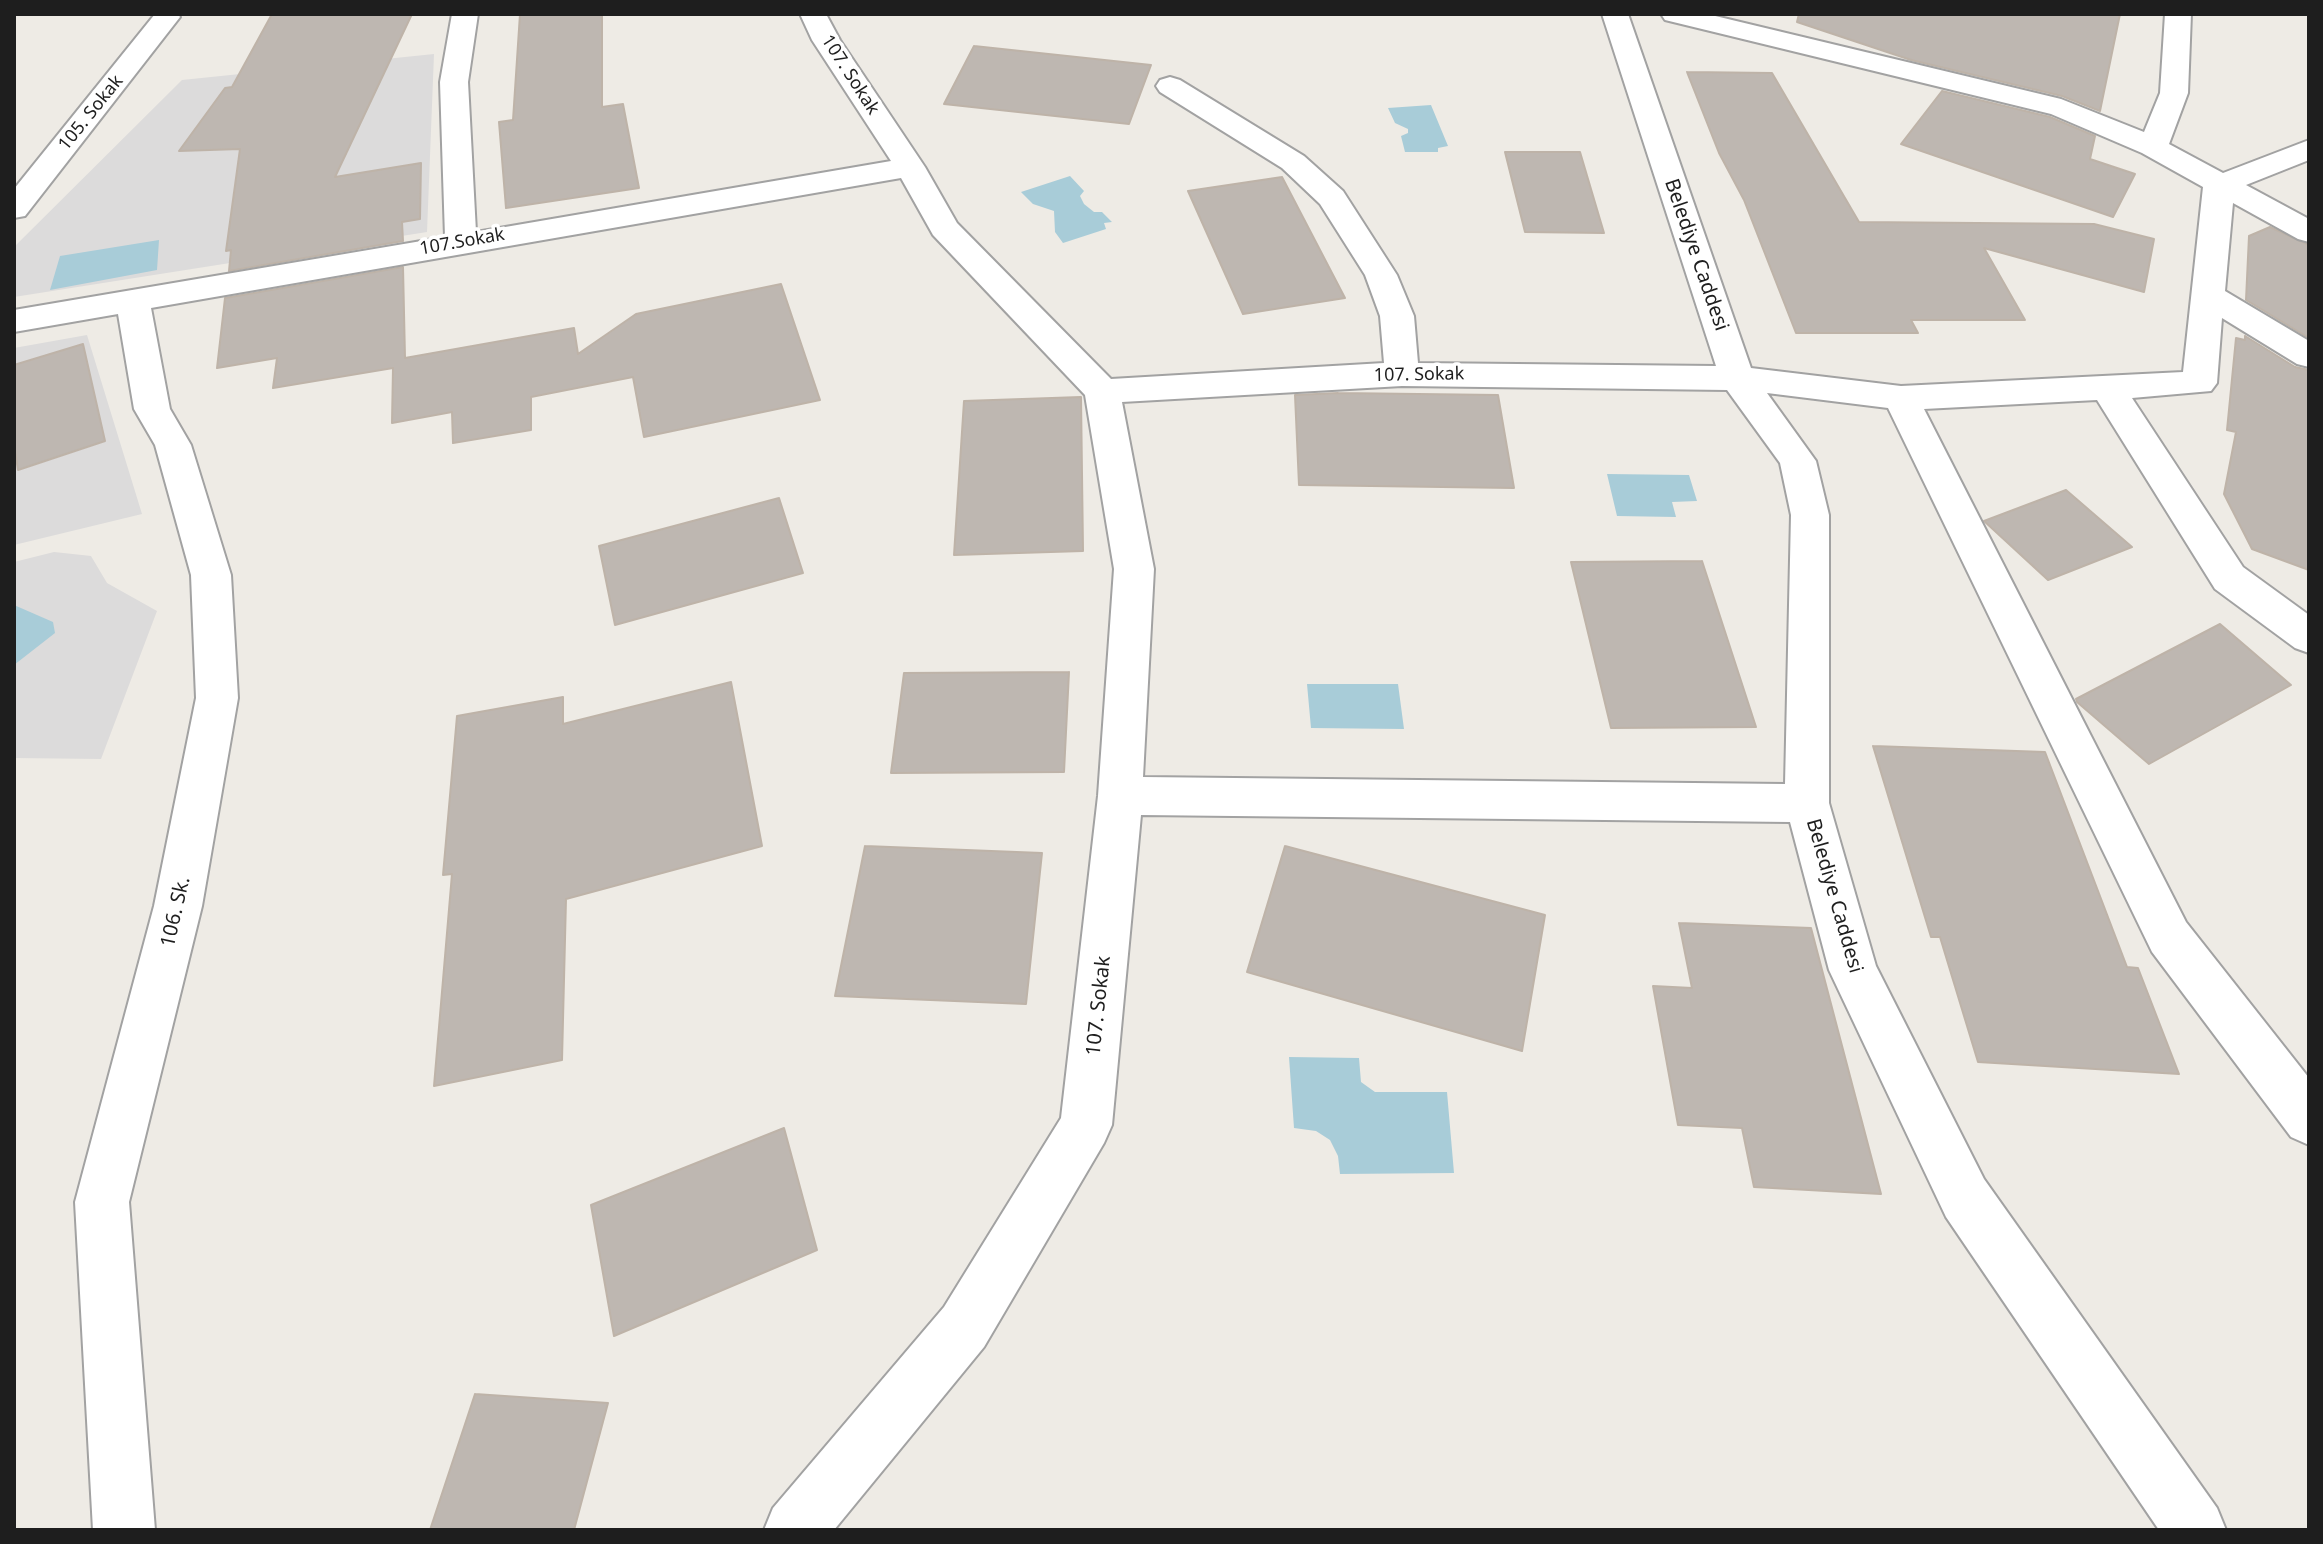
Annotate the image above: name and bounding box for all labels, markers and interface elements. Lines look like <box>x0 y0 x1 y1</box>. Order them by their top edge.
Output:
street label: 107. Sokak <box>816 31 884 119</box>
street label: 105. Sokak <box>54 71 128 155</box>
street label: Belediye Caddesi <box>1659 176 1733 334</box>
street label: 107.Sokak <box>418 224 506 260</box>
street label: 107. Sokak <box>1374 363 1464 387</box>
street label: Belediye Caddesi <box>1801 816 1867 976</box>
street label: 106. Sk. <box>156 874 196 950</box>
street label: 107. Sokak <box>1082 955 1116 1057</box>

